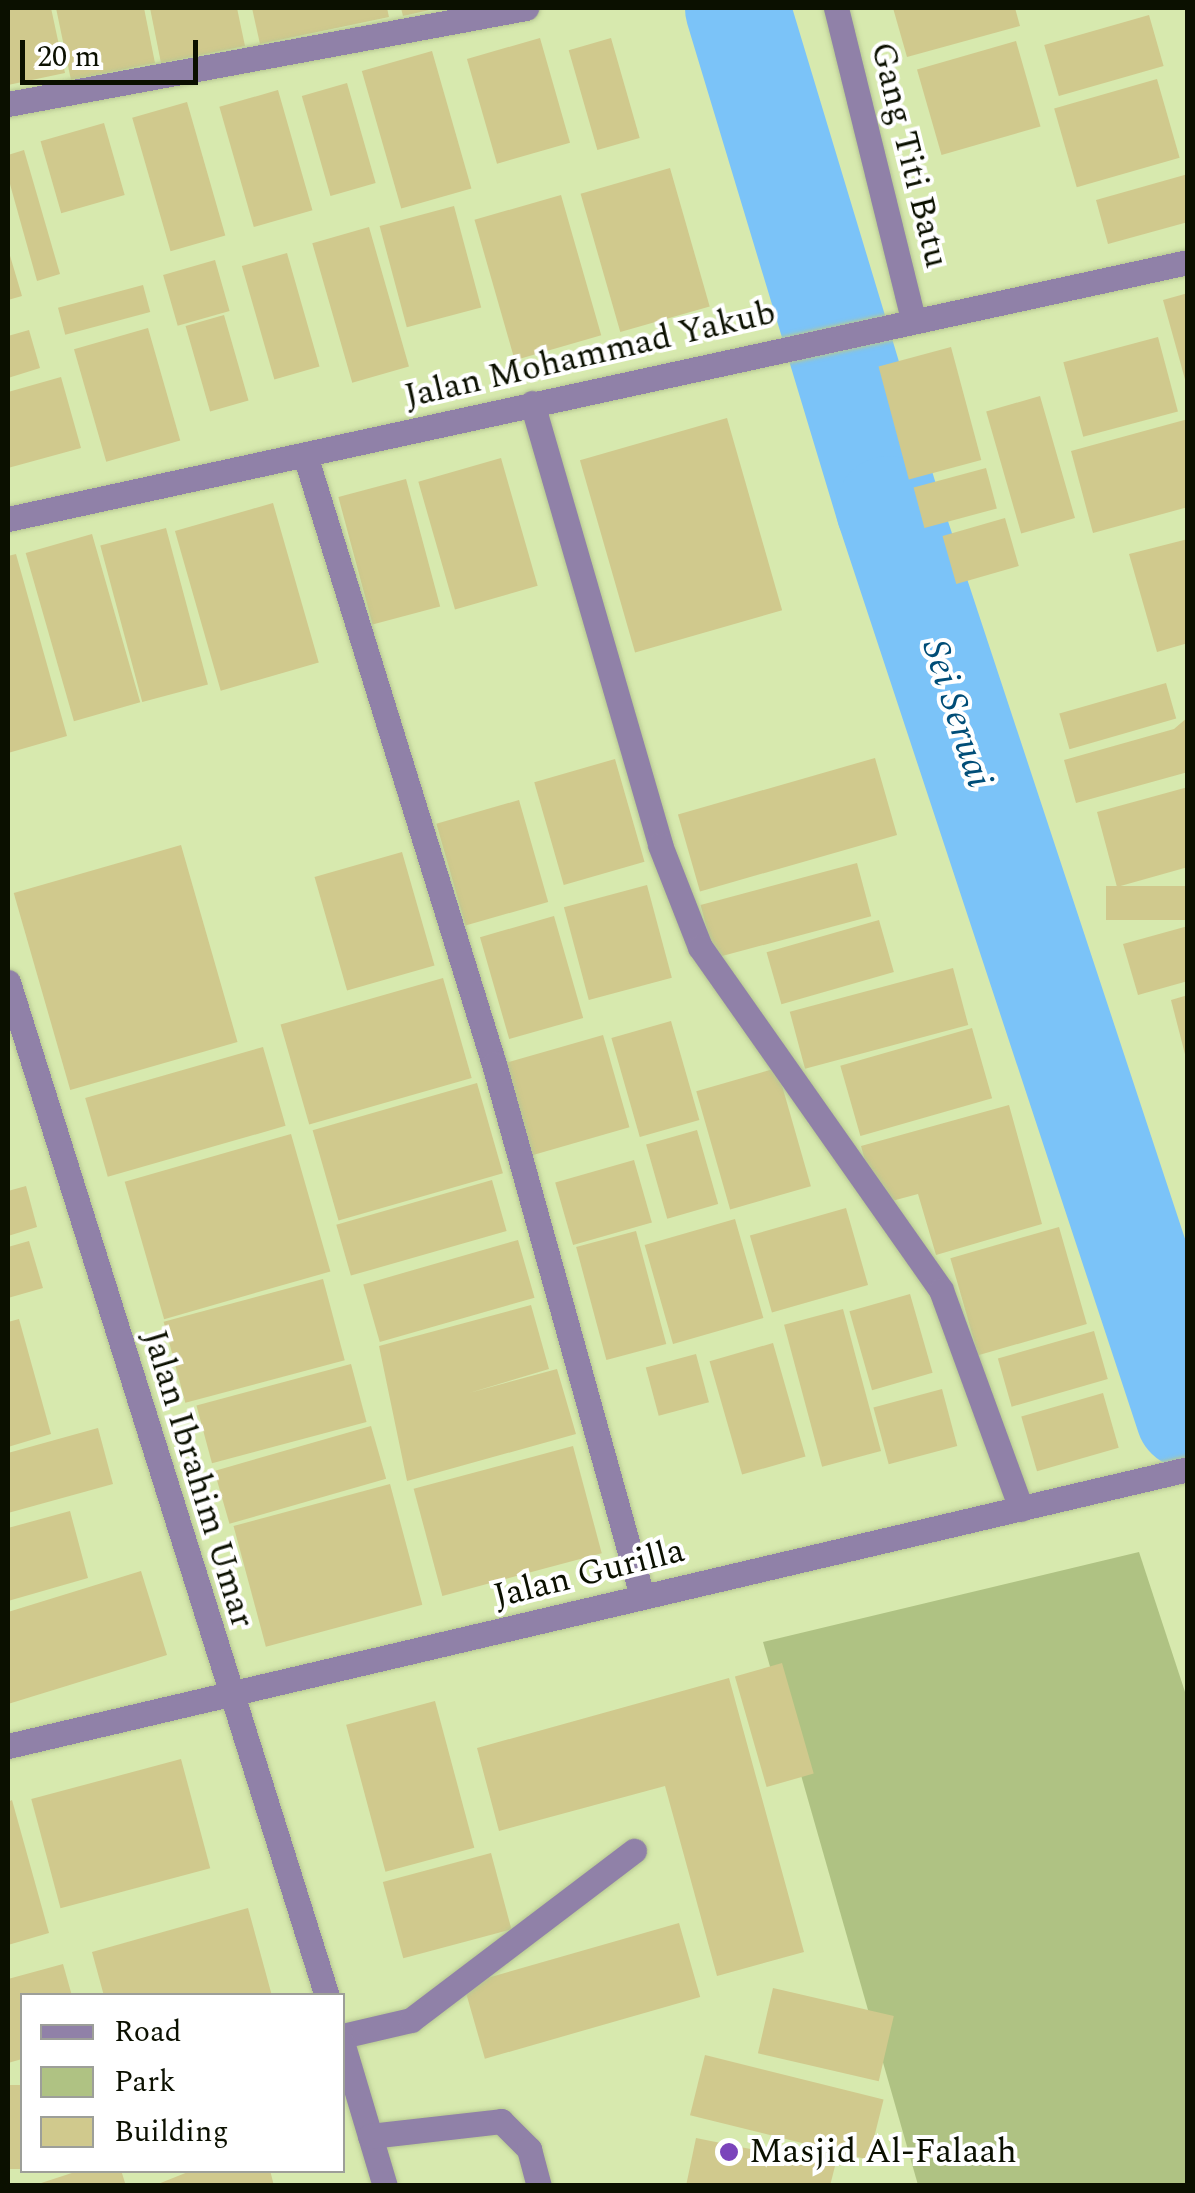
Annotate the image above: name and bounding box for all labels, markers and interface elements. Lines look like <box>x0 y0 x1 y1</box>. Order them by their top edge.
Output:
scale bar <box>25 20 202 82</box>
text: 20 m <box>37 34 100 80</box>
street label: Gang Titi Batu <box>861 38 957 272</box>
street label: Jalan Mohammad Yakub <box>400 292 780 418</box>
water label: Sei Seruai <box>911 634 1001 794</box>
street label: Jalan Ibrahim Umar <box>133 1325 263 1633</box>
street label: Jalan Gurilla <box>489 1530 689 1618</box>
legend <box>20 1993 345 2173</box>
text: Road <box>114 2009 182 2055</box>
text: Park <box>114 2059 176 2105</box>
text: Building <box>114 2109 229 2155</box>
place label: Masjid Al-Falaah <box>749 2131 1017 2173</box>
marker: Masjid Al-Falaah <box>718 2141 740 2163</box>

